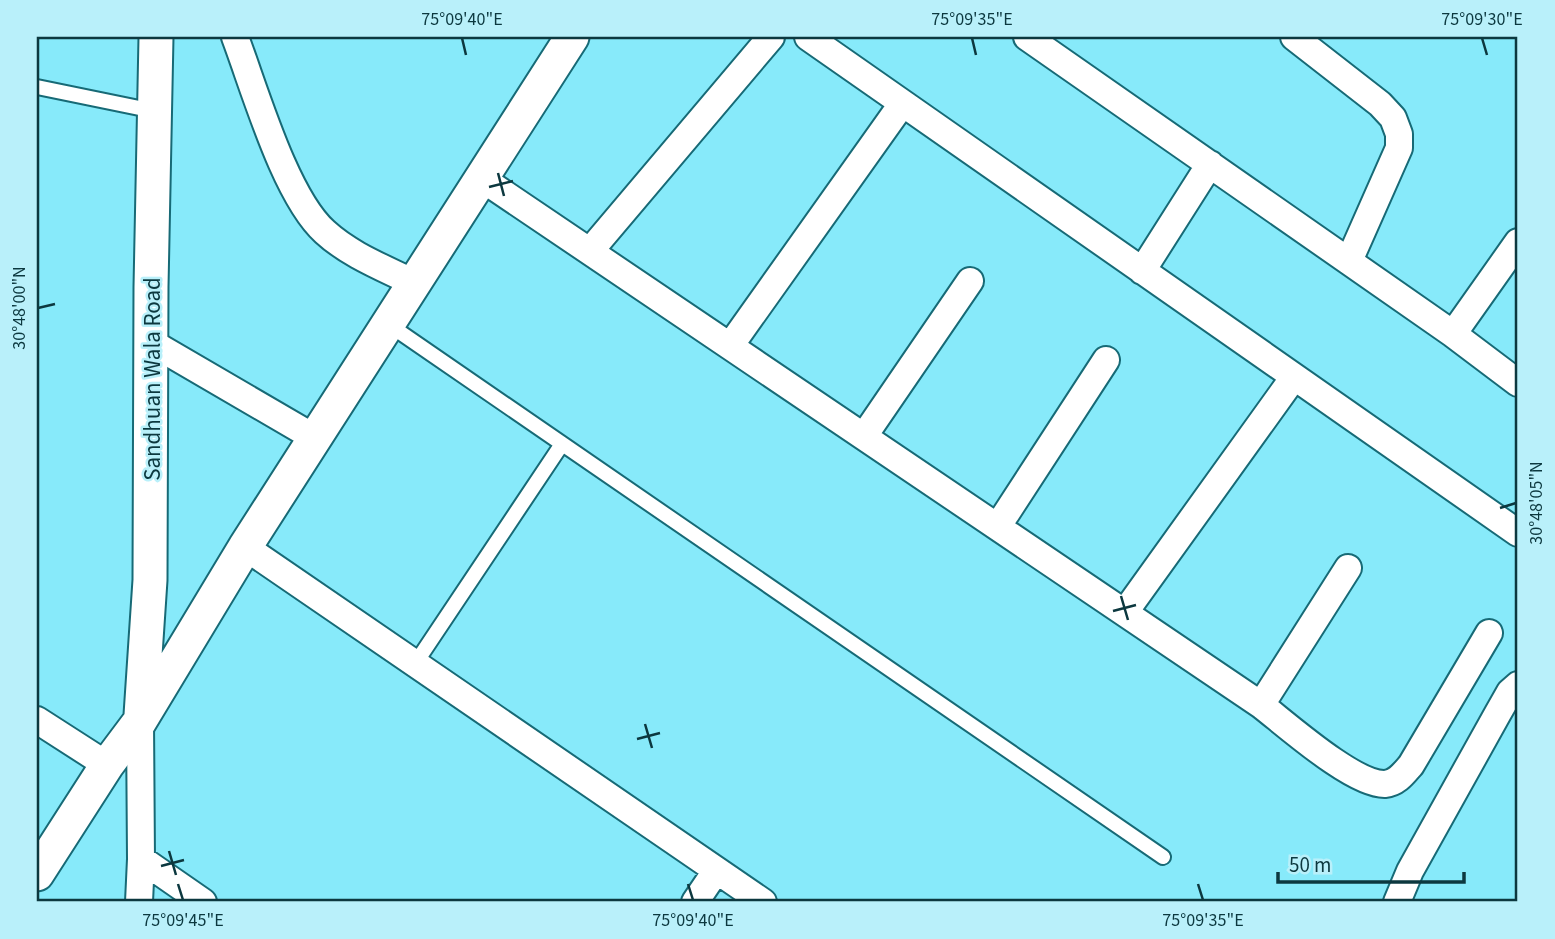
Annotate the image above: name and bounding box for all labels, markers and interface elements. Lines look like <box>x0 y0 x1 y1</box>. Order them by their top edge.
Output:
text: 75°09'40"E <box>421 7 503 32</box>
text: 75°09'35"E <box>931 7 1013 32</box>
text: 75°09'30"E <box>1441 7 1523 32</box>
text: 30°48'00"N <box>7 266 32 350</box>
street label: Sandhuan Wala Road <box>136 277 169 481</box>
text: 30°48'05"N <box>1524 461 1549 545</box>
scale bar <box>1278 841 1464 885</box>
text: 50 m <box>1289 850 1331 880</box>
text: 75°09'45"E <box>142 908 224 933</box>
text: 75°09'40"E <box>652 908 734 933</box>
text: 75°09'35"E <box>1162 908 1244 933</box>

